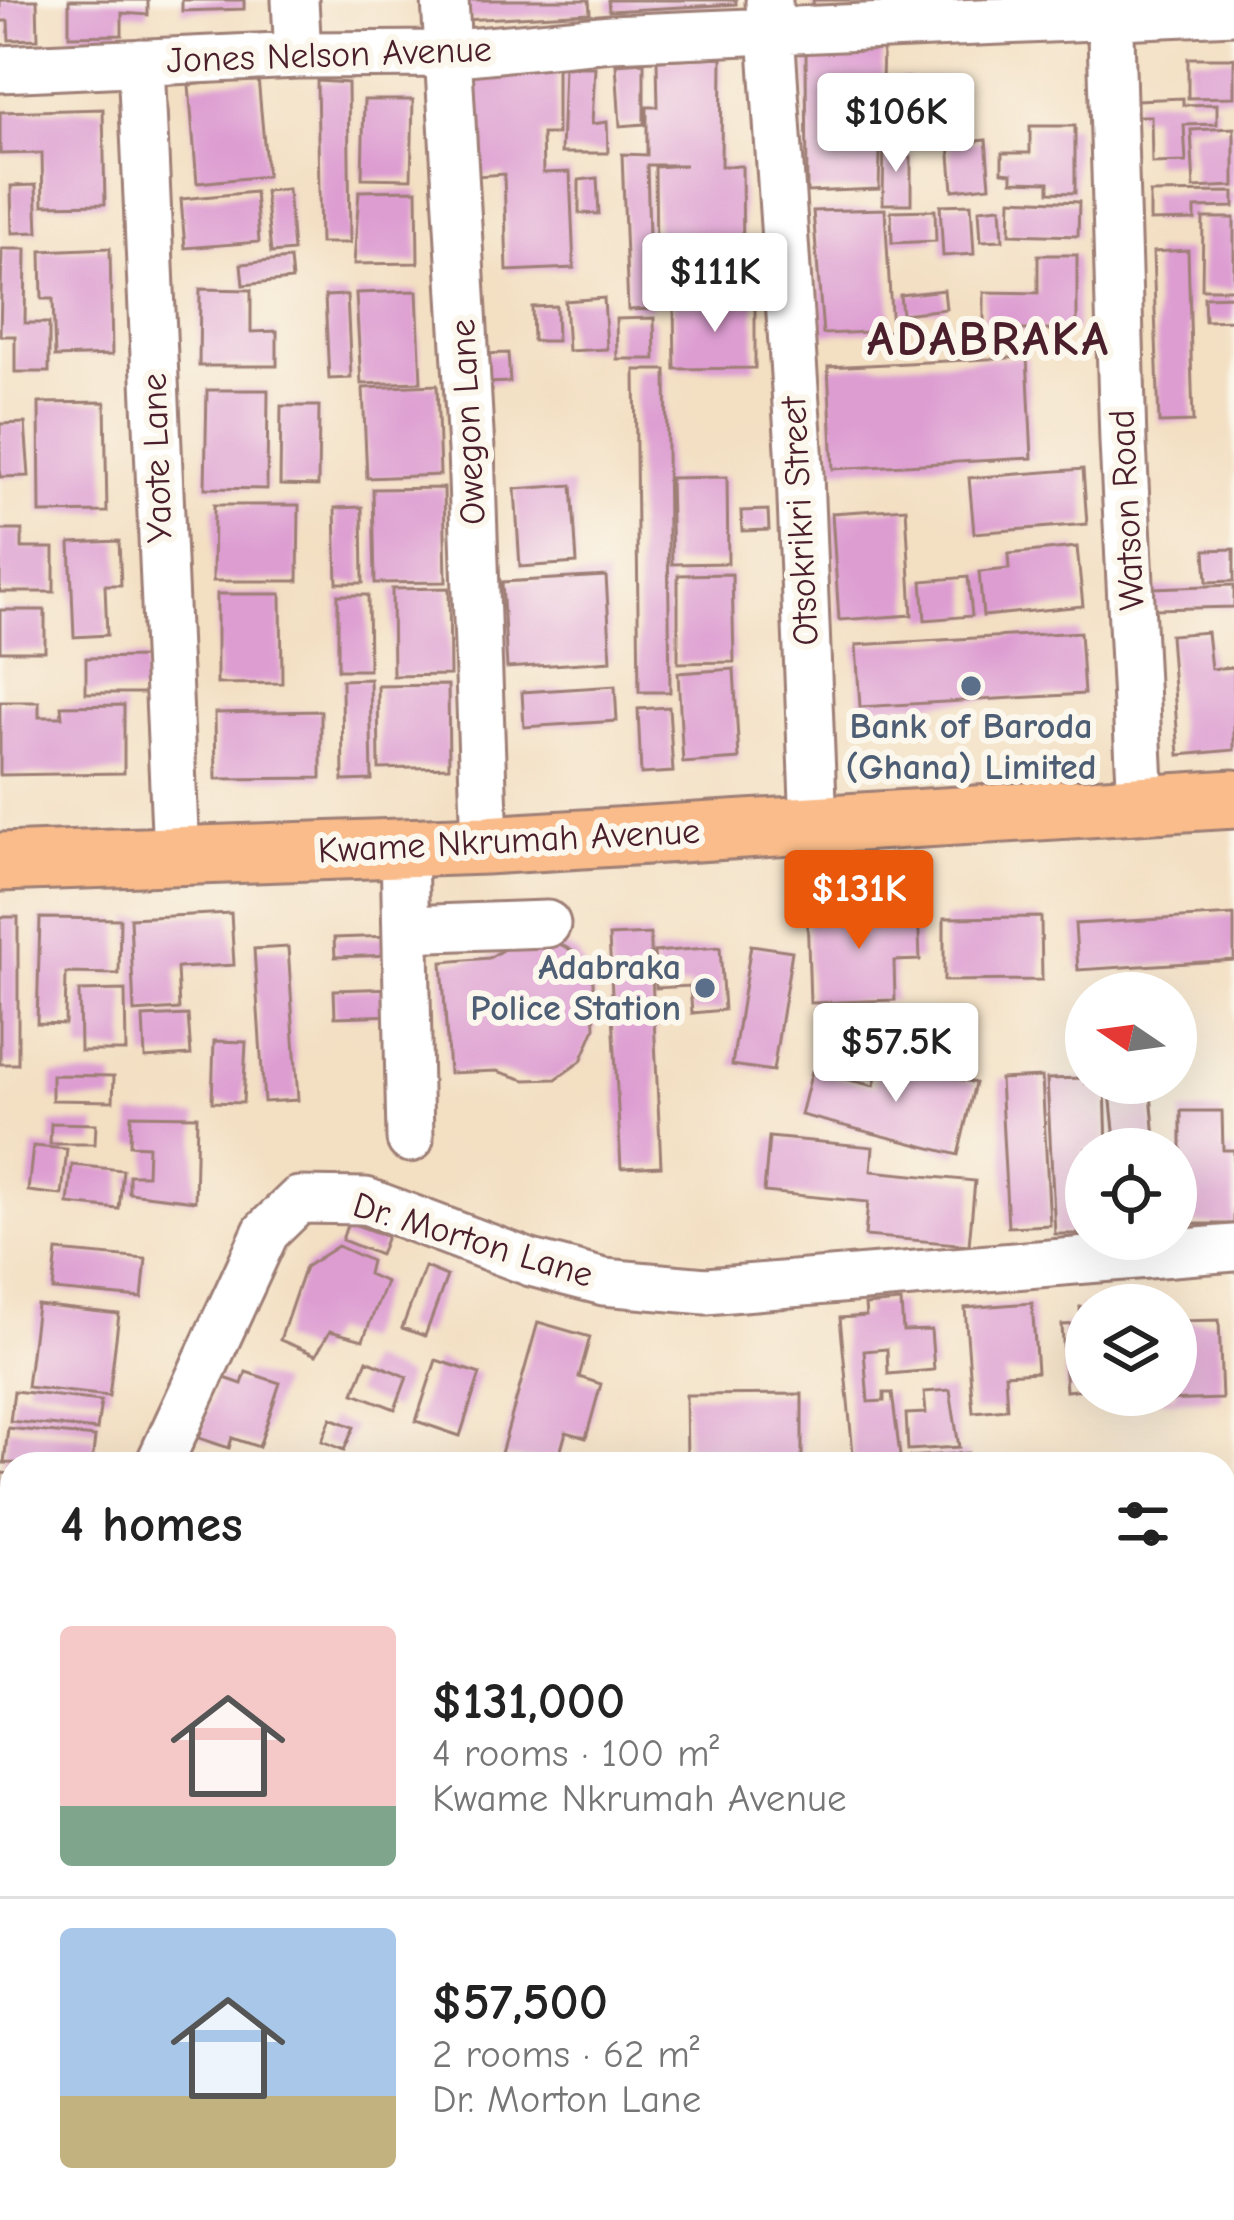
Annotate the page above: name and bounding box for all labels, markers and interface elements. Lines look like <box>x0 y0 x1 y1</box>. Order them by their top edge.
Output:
street label: Jones Nelson Avenue <box>166 29 492 81</box>
pin: $106K <box>812 73 980 175</box>
text: $106K <box>844 89 948 134</box>
pin: $111K <box>631 233 799 335</box>
text: $111K <box>669 249 761 294</box>
district label: ADABRAKA <box>867 312 1111 367</box>
street label: Owegon Lane <box>442 318 494 526</box>
street label: Yaote Lane <box>134 372 180 544</box>
street label: Otsokrikri Street <box>773 394 827 647</box>
street label: Watson Road <box>1101 408 1153 612</box>
marker: Bank of Baroda (Ghana) Limited <box>958 673 984 699</box>
place label: Bank of Baroda (Ghana) Limited <box>845 706 1097 788</box>
street label: Kwame Nkrumah Avenue <box>317 811 701 871</box>
pin: $131K <box>775 850 943 952</box>
text: $131K <box>811 866 907 911</box>
place label: Adabraka Police Station <box>470 947 681 1029</box>
north arrow <box>1065 972 1197 1104</box>
map controls <box>1065 972 1197 1416</box>
marker: Adabraka Police Station <box>692 975 718 1001</box>
pin: $57.5K <box>798 1003 994 1105</box>
text: $57.5K <box>840 1019 952 1064</box>
button: locate <box>1065 1128 1197 1260</box>
street label: Dr. Morton Lane <box>348 1184 598 1296</box>
button: layers <box>1065 1284 1197 1416</box>
icon: filters <box>1110 1491 1176 1557</box>
text: 4 homes <box>60 1495 243 1554</box>
text: $131,000 <box>432 1672 625 1731</box>
icon: home <box>156 1674 300 1818</box>
text: 4 rooms · 100 m² <box>432 1731 719 1776</box>
text: Kwame Nkrumah Avenue <box>432 1776 846 1821</box>
text: $57,500 <box>432 1973 608 2032</box>
icon: home <box>156 1976 300 2120</box>
text: 2 rooms · 62 m² <box>432 2032 699 2077</box>
text: Dr. Morton Lane <box>432 2077 701 2122</box>

